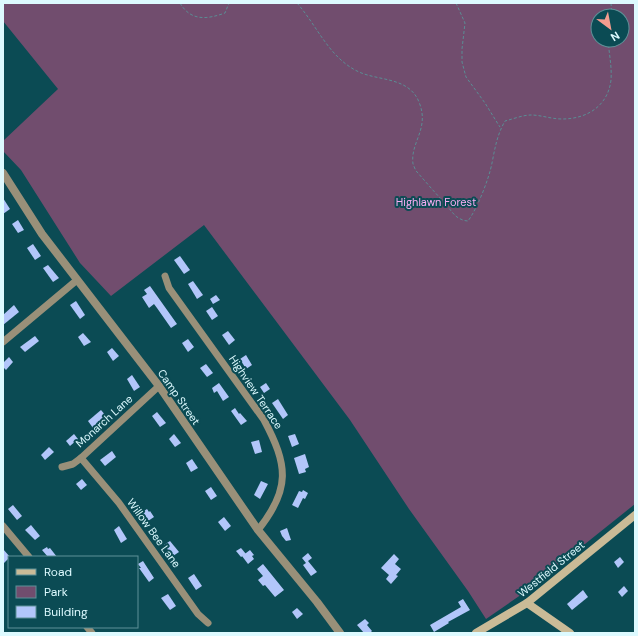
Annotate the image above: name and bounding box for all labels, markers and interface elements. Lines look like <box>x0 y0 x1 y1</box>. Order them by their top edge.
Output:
north arrow <box>590 8 630 48</box>
text: N <box>608 28 622 45</box>
park label: Highlawn Forest <box>396 195 476 209</box>
street label: Highview Terrace <box>226 352 286 432</box>
street label: Camp Street <box>155 366 203 428</box>
street label: Monarch Lane <box>73 392 135 450</box>
street label: Willow Bee Lane <box>124 496 184 570</box>
street label: Westfield Street <box>515 538 587 600</box>
legend <box>8 556 138 628</box>
text: Road <box>44 564 72 580</box>
text: Park <box>44 584 68 600</box>
text: Building <box>44 604 88 620</box>

